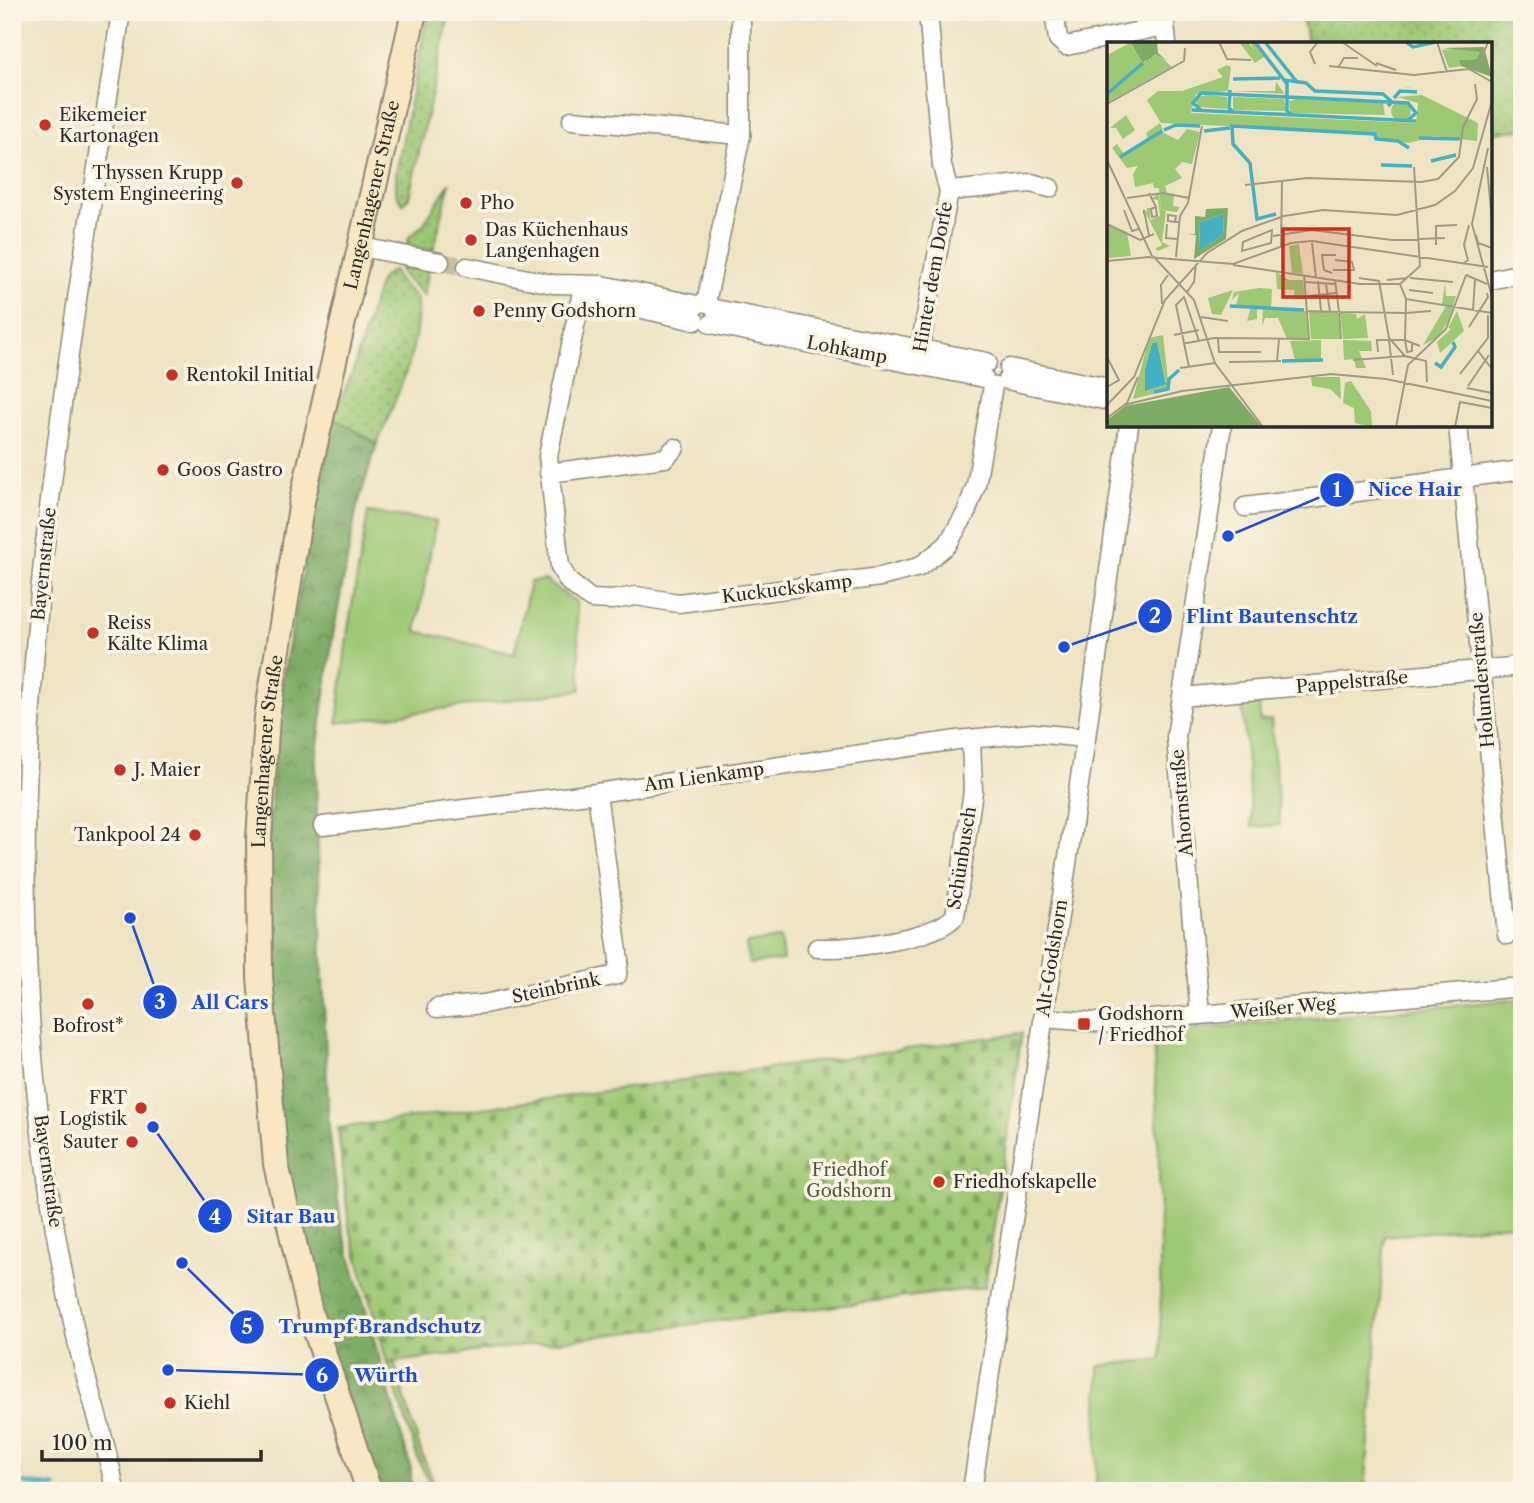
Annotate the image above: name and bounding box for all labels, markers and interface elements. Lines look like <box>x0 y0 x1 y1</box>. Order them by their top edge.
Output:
inset map <box>1107 42 1492 427</box>
street label: Langenhagener Straße <box>340 98 404 292</box>
place label: Eikemeier Kartonagen <box>59 104 159 147</box>
marker: Eikemeier Kartonagen <box>37 117 53 133</box>
place label: Thyssen Krupp System Engineering <box>53 162 223 205</box>
marker: Thyssen Krupp System Engineering <box>229 175 245 191</box>
place label: Pho <box>480 192 514 214</box>
marker: Pho <box>458 195 474 211</box>
street label: Hinter dem Dorfe <box>909 200 957 354</box>
place label: Das Küchenhaus Langenhagen <box>485 219 628 262</box>
marker: Das Küchenhaus Langenhagen <box>463 232 479 248</box>
place label: Penny Godshorn <box>493 300 636 322</box>
marker: Penny Godshorn <box>471 303 487 319</box>
street label: Lohkamp <box>805 331 889 369</box>
place label: Rentokil Initial <box>186 364 314 386</box>
marker: Rentokil Initial <box>164 367 180 383</box>
place label: Goos Gastro <box>177 459 283 481</box>
marker: Goos Gastro <box>155 462 171 478</box>
callout: Nice Hair <box>1319 470 1476 510</box>
text: 1 <box>1332 477 1342 502</box>
text: Nice Hair <box>1368 478 1463 501</box>
street label: Bayernstraße <box>27 506 61 622</box>
street label: Kuckuckskamp <box>721 570 853 608</box>
callout: Flint Bautenschtz <box>1137 596 1372 636</box>
text: 2 <box>1149 603 1161 628</box>
text: Flint Bautenschtz <box>1186 605 1358 628</box>
street label: Holunderstraße <box>1465 611 1499 749</box>
place label: Reiss Kälte Klima <box>107 612 209 655</box>
marker: Reiss Kälte Klima <box>85 625 101 641</box>
street label: Langenhagener Straße <box>248 653 288 848</box>
street label: Pappelstraße <box>1295 666 1409 698</box>
street label: Ahornstraße <box>1166 748 1198 859</box>
street label: Am Lienkamp <box>642 758 765 796</box>
place label: J. Maier <box>131 759 201 781</box>
marker: J. Maier <box>112 762 128 778</box>
street label: Schünbusch <box>943 805 981 911</box>
place label: Tankpool 24 <box>74 824 181 846</box>
marker: Tankpool 24 <box>187 827 203 843</box>
street label: Alt-Godshorn <box>1032 898 1072 1019</box>
street label: Steinbrink <box>510 968 604 1008</box>
callout: All Cars <box>142 982 282 1022</box>
text: 3 <box>154 989 166 1014</box>
text: All Cars <box>190 991 269 1014</box>
street label: Weißer Weg <box>1229 992 1337 1024</box>
marker: Bofrost* <box>80 996 96 1012</box>
place label: Godshorn / Friedhof <box>1098 1003 1186 1046</box>
place label: Bofrost* <box>52 1015 124 1037</box>
marker: Godshorn / Friedhof <box>1076 1016 1092 1032</box>
place label: FRT Logistik <box>59 1087 129 1130</box>
marker: FRT Logistik <box>133 1100 149 1116</box>
street label: Bayernstraße <box>29 1113 67 1229</box>
place label: Sauter <box>63 1131 118 1153</box>
marker: Sauter <box>124 1134 140 1150</box>
park label: Friedhof Godshorn <box>806 1159 892 1202</box>
place label: Friedhofskapelle <box>953 1171 1097 1193</box>
marker: Friedhofskapelle <box>931 1174 947 1190</box>
callout: Sitar Bau <box>197 1196 350 1236</box>
text: 4 <box>209 1204 221 1229</box>
text: Sitar Bau <box>246 1205 336 1228</box>
callout: Trumpf Brandschutz <box>230 1307 496 1347</box>
text: 5 <box>241 1314 253 1339</box>
text: Trumpf Brandschutz <box>278 1315 482 1338</box>
callout: Würth <box>305 1355 432 1395</box>
text: 6 <box>316 1363 328 1388</box>
text: Würth <box>353 1364 418 1387</box>
place label: Kiehl <box>184 1392 230 1414</box>
marker: Kiehl <box>162 1395 178 1411</box>
scale bar <box>42 1419 261 1463</box>
text: 100 m <box>52 1430 113 1455</box>

